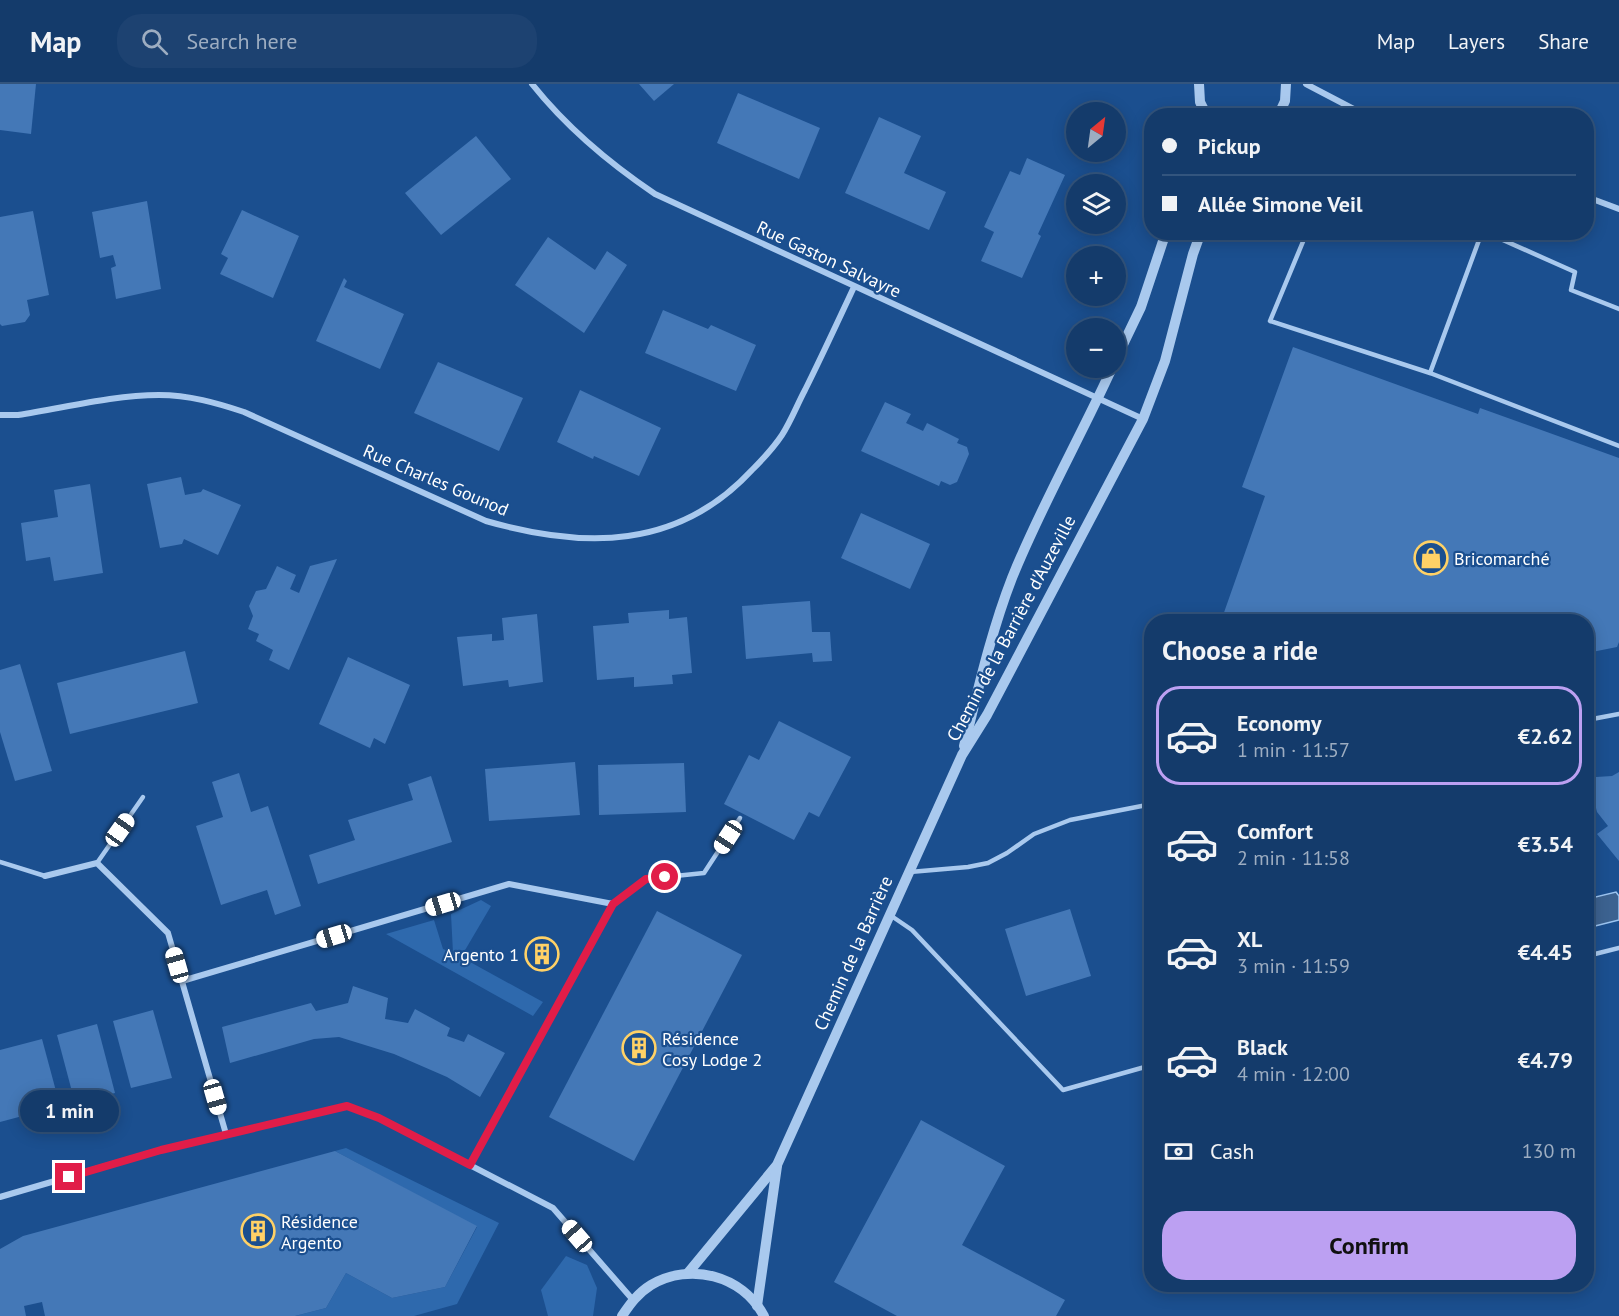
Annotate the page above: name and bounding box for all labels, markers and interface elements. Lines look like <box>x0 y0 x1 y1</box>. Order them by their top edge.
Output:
search box <box>117 14 537 68</box>
text: Map <box>30 23 81 60</box>
icon: search <box>138 25 171 58</box>
text: Search here <box>186 27 297 55</box>
text: Map <box>1377 28 1415 55</box>
text: Layers <box>1448 28 1505 55</box>
text: Share <box>1538 28 1589 55</box>
north arrow <box>1066 102 1126 162</box>
map controls <box>1066 102 1126 378</box>
text: Pickup <box>1198 132 1261 160</box>
button: layers <box>1066 174 1126 234</box>
text: Allée Simone Veil <box>1198 190 1362 218</box>
street label: Rue Gaston Salvayre <box>753 215 905 303</box>
button: + <box>1066 246 1126 306</box>
button: − <box>1066 318 1126 378</box>
street label: Rue Charles Gounod <box>360 439 512 521</box>
street label: Chemin de la Barrière d'Auzeville <box>941 511 1081 745</box>
shop icon: Bricomarché <box>1413 540 1449 576</box>
place label: Bricomarché <box>1454 547 1550 570</box>
text: Choose a ride <box>1162 633 1318 667</box>
icon: car <box>1165 709 1219 763</box>
text: Economy <box>1237 709 1321 737</box>
text: €2.62 <box>1518 722 1573 750</box>
text: 1 min · 11:57 <box>1237 737 1350 763</box>
car <box>102 810 138 850</box>
car <box>711 817 745 857</box>
icon: car <box>1165 817 1219 871</box>
text: Comfort <box>1237 817 1313 845</box>
text: €3.54 <box>1518 830 1573 858</box>
text: 2 min · 11:58 <box>1237 845 1350 871</box>
route start <box>651 863 678 890</box>
street label: Chemin de la Barrière <box>809 872 897 1034</box>
car <box>423 890 463 918</box>
car <box>314 922 354 950</box>
icon: car <box>1165 925 1219 979</box>
text: XL <box>1237 925 1262 953</box>
building icon: Argento 1 <box>524 936 560 972</box>
text: €4.45 <box>1518 938 1573 966</box>
place label: Argento 1 <box>444 943 519 966</box>
car <box>163 945 191 985</box>
text: 3 min · 11:59 <box>1237 953 1350 979</box>
place label: Résidence Cosy Lodge 2 <box>662 1027 762 1071</box>
building icon: Résidence Cosy Lodge 2 <box>621 1030 657 1066</box>
icon: car <box>1165 1033 1219 1087</box>
text: Black <box>1237 1033 1288 1061</box>
text: €4.79 <box>1518 1046 1573 1074</box>
text: 4 min · 12:00 <box>1237 1061 1350 1087</box>
car <box>201 1077 229 1117</box>
callout: 1 min <box>20 1090 118 1132</box>
text: 1 min <box>45 1098 94 1124</box>
icon: cash <box>1162 1135 1195 1168</box>
text: Cash <box>1210 1137 1254 1165</box>
text: 130 m <box>1522 1138 1576 1164</box>
route end <box>55 1163 82 1190</box>
place label: Résidence Argento <box>281 1210 358 1254</box>
button: Confirm <box>1162 1211 1576 1280</box>
building icon: Résidence Argento <box>240 1213 276 1249</box>
car <box>558 1217 596 1255</box>

